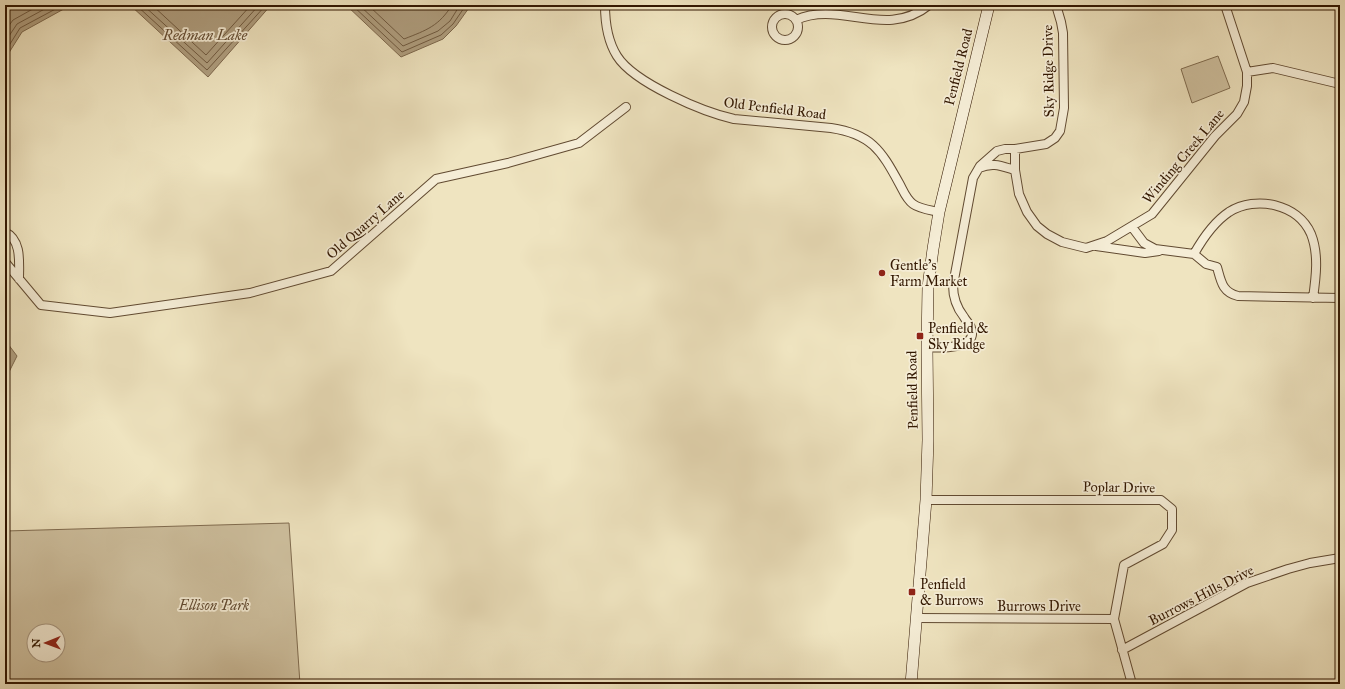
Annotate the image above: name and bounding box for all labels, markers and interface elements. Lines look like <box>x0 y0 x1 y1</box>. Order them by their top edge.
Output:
street label: Sky Ridge Drive <box>1039 24 1058 117</box>
water label: Redman Lake <box>162 26 248 44</box>
street label: Penfield Road <box>941 27 976 107</box>
street label: Old Penfield Road <box>723 94 827 123</box>
street label: Winding Creek Lane <box>1139 105 1228 207</box>
street label: Old Quarry Lane <box>323 186 408 263</box>
place label: Gentle's Farm Market <box>890 257 967 290</box>
marker: Gentle's Farm Market <box>877 268 887 278</box>
place label: Penfield & Sky Ridge <box>928 320 989 353</box>
marker: Penfield & Sky Ridge <box>915 331 925 341</box>
street label: Penfield Road <box>903 351 922 429</box>
street label: Poplar Drive <box>1083 478 1155 497</box>
street label: Burrows Hills Drive <box>1146 562 1257 629</box>
place label: Penfield & Burrows <box>920 576 983 609</box>
marker: Penfield & Burrows <box>907 587 917 597</box>
park label: Ellison Park <box>178 597 250 614</box>
street label: Burrows Drive <box>997 598 1081 615</box>
north arrow <box>26 623 66 663</box>
text: N <box>30 638 43 648</box>

